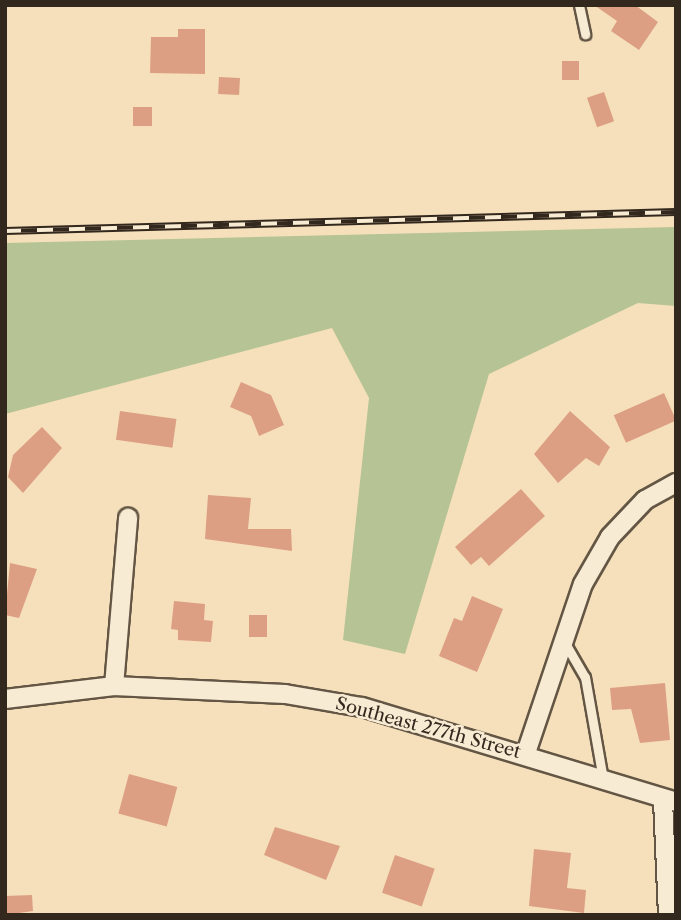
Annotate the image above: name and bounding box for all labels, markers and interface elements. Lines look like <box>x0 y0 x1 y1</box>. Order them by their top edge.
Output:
street label: Southeast 277th Street <box>333 693 523 763</box>

